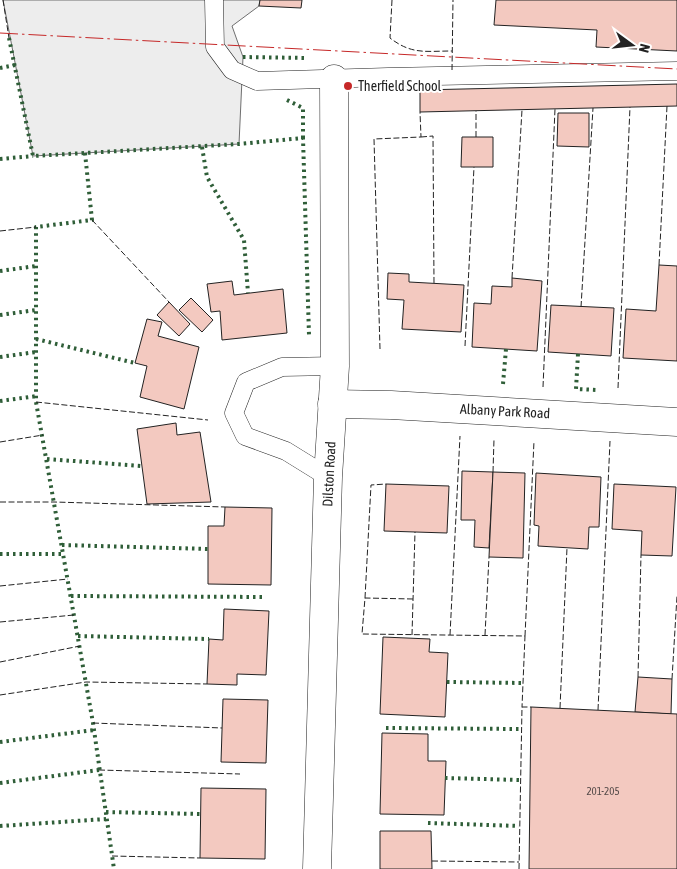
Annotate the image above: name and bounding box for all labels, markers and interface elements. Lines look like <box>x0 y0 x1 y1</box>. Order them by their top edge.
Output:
north arrow <box>607 20 657 70</box>
text: N <box>636 42 653 54</box>
place label: Therfield School <box>358 78 442 94</box>
marker: Therfield School <box>342 80 354 92</box>
street label: Albany Park Road <box>460 401 550 421</box>
street label: Dilston Road <box>319 441 339 507</box>
house number: 201-205 <box>586 785 620 797</box>

